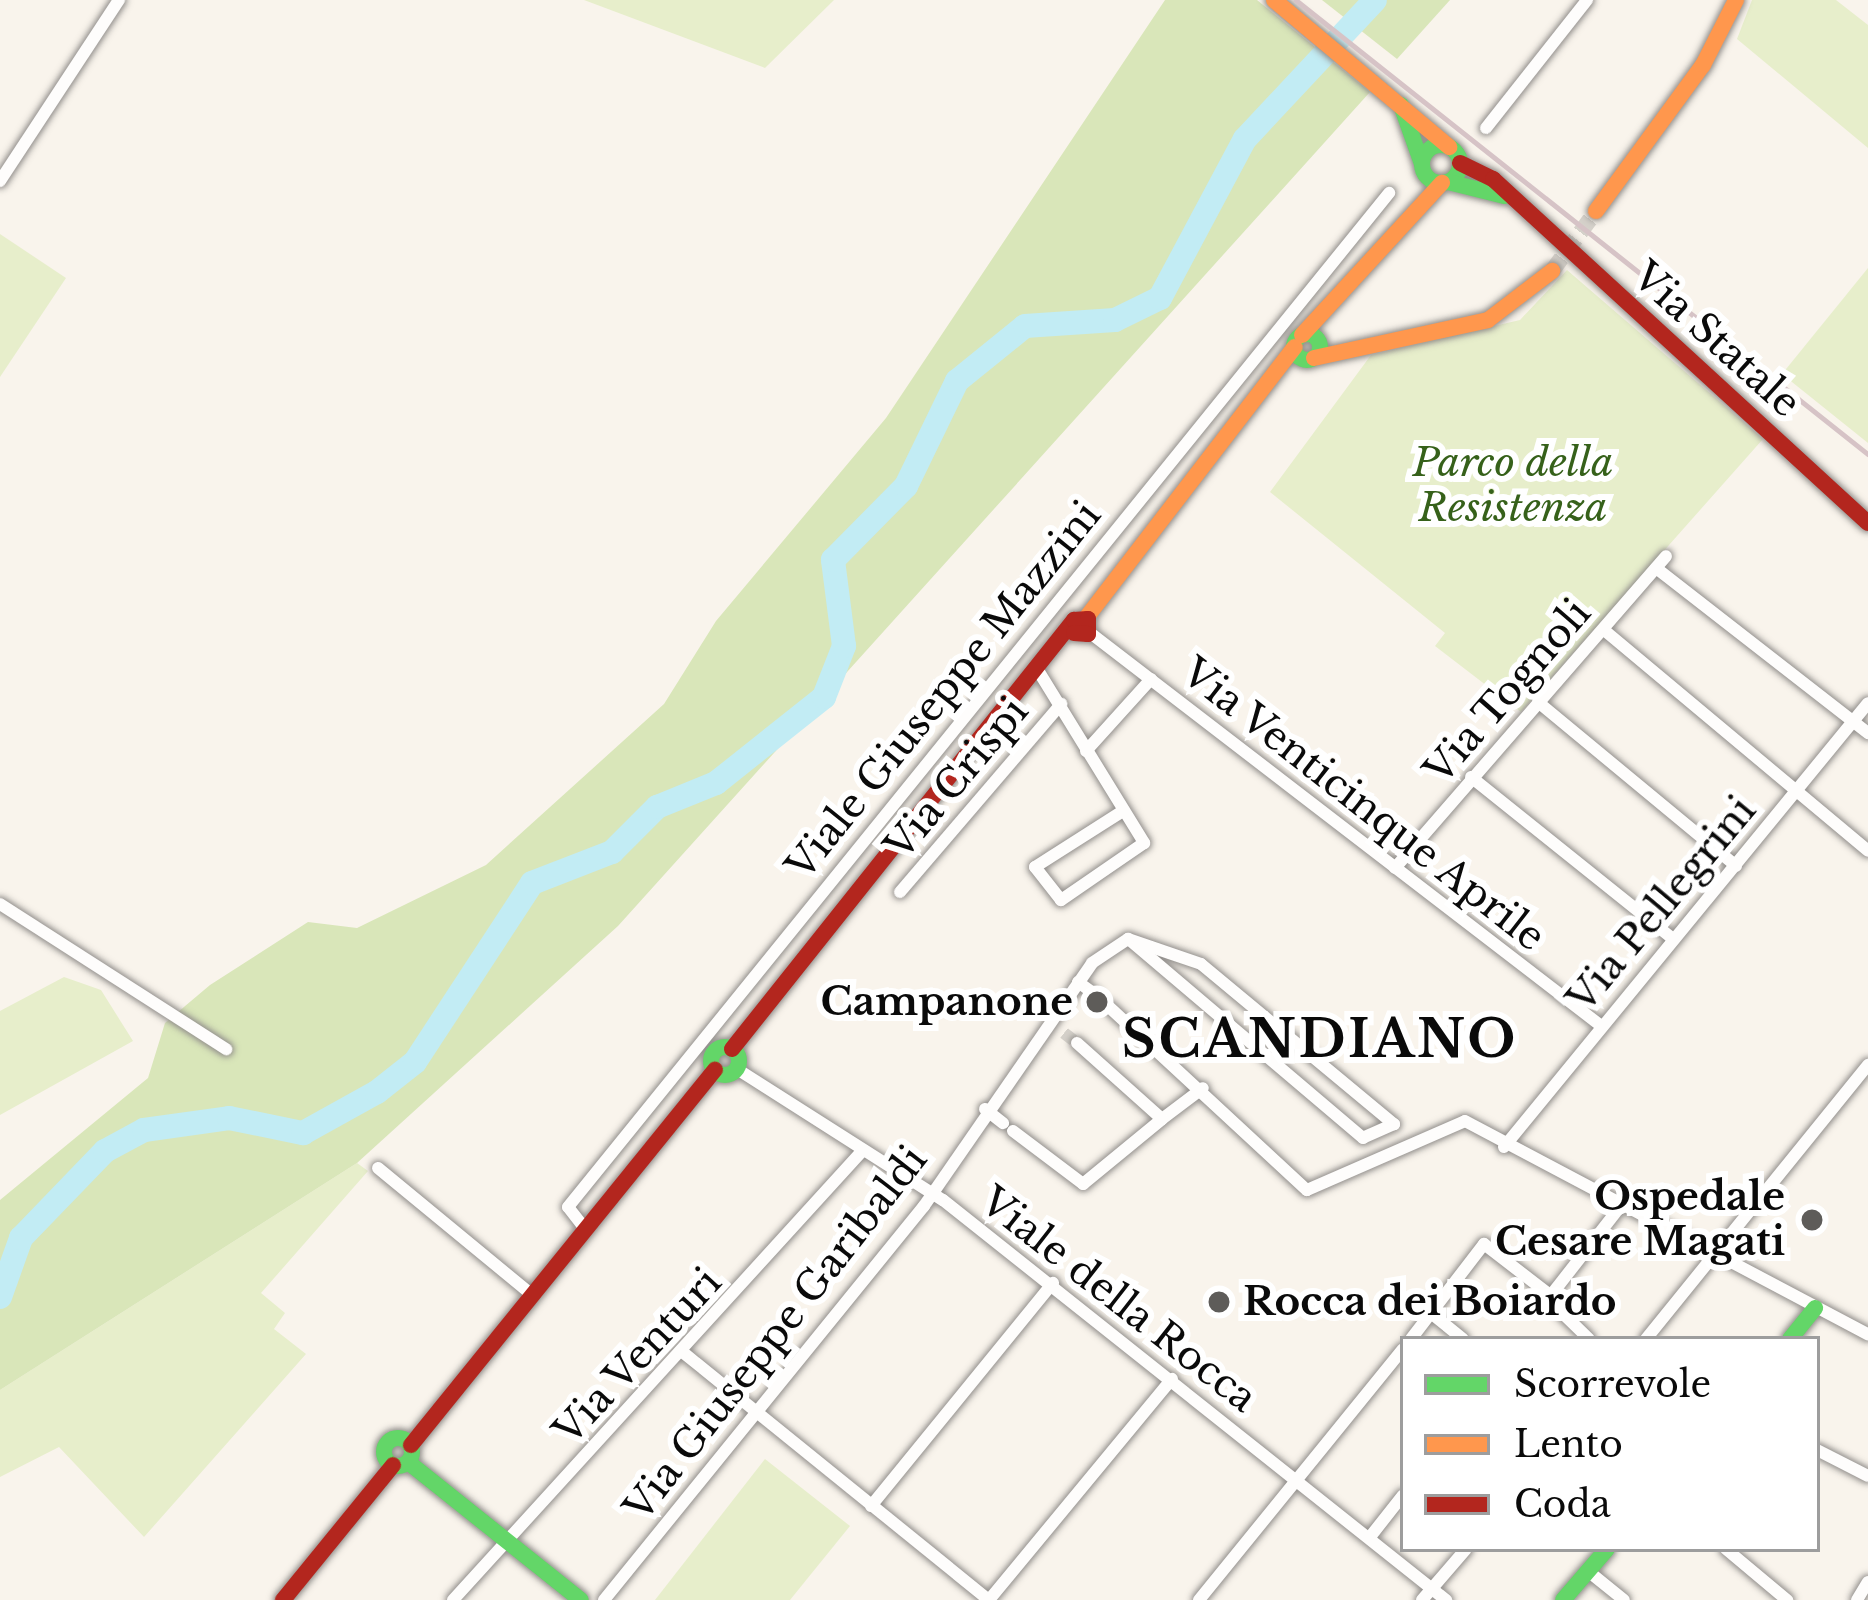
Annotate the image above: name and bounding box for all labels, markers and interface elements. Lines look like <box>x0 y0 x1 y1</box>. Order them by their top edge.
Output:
street label: Via Statale <box>1623 253 1809 427</box>
park label: Parco della Resistenza <box>1413 441 1613 532</box>
street label: Viale Giuseppe Mazzini <box>777 493 1111 889</box>
street label: Via Tognoli <box>1415 590 1601 794</box>
street label: Via Venticinque Aprile <box>1171 648 1555 962</box>
street label: Via Crispi <box>876 689 1038 869</box>
street label: Via Pellegrini <box>1558 788 1766 1022</box>
place label: Campanone <box>821 979 1073 1025</box>
marker: Campanone <box>1084 989 1110 1015</box>
district label: SCANDIANO <box>1122 1009 1518 1071</box>
street label: Via Giuseppe Garibaldi <box>615 1137 937 1531</box>
place label: Ospedale Cesare Magati <box>1495 1175 1785 1266</box>
street label: Viale della Rocca <box>971 1178 1265 1422</box>
marker: Ospedale Cesare Magati <box>1796 1204 1828 1236</box>
street label: Via Venturi <box>544 1259 732 1455</box>
place label: Rocca dei Boiardo <box>1243 1279 1617 1325</box>
marker: Rocca dei Boiardo <box>1206 1289 1232 1315</box>
legend <box>1400 1336 1820 1552</box>
text: Scorrevole <box>1514 1362 1711 1407</box>
text: Lento <box>1514 1422 1623 1467</box>
text: Coda <box>1514 1482 1611 1527</box>

